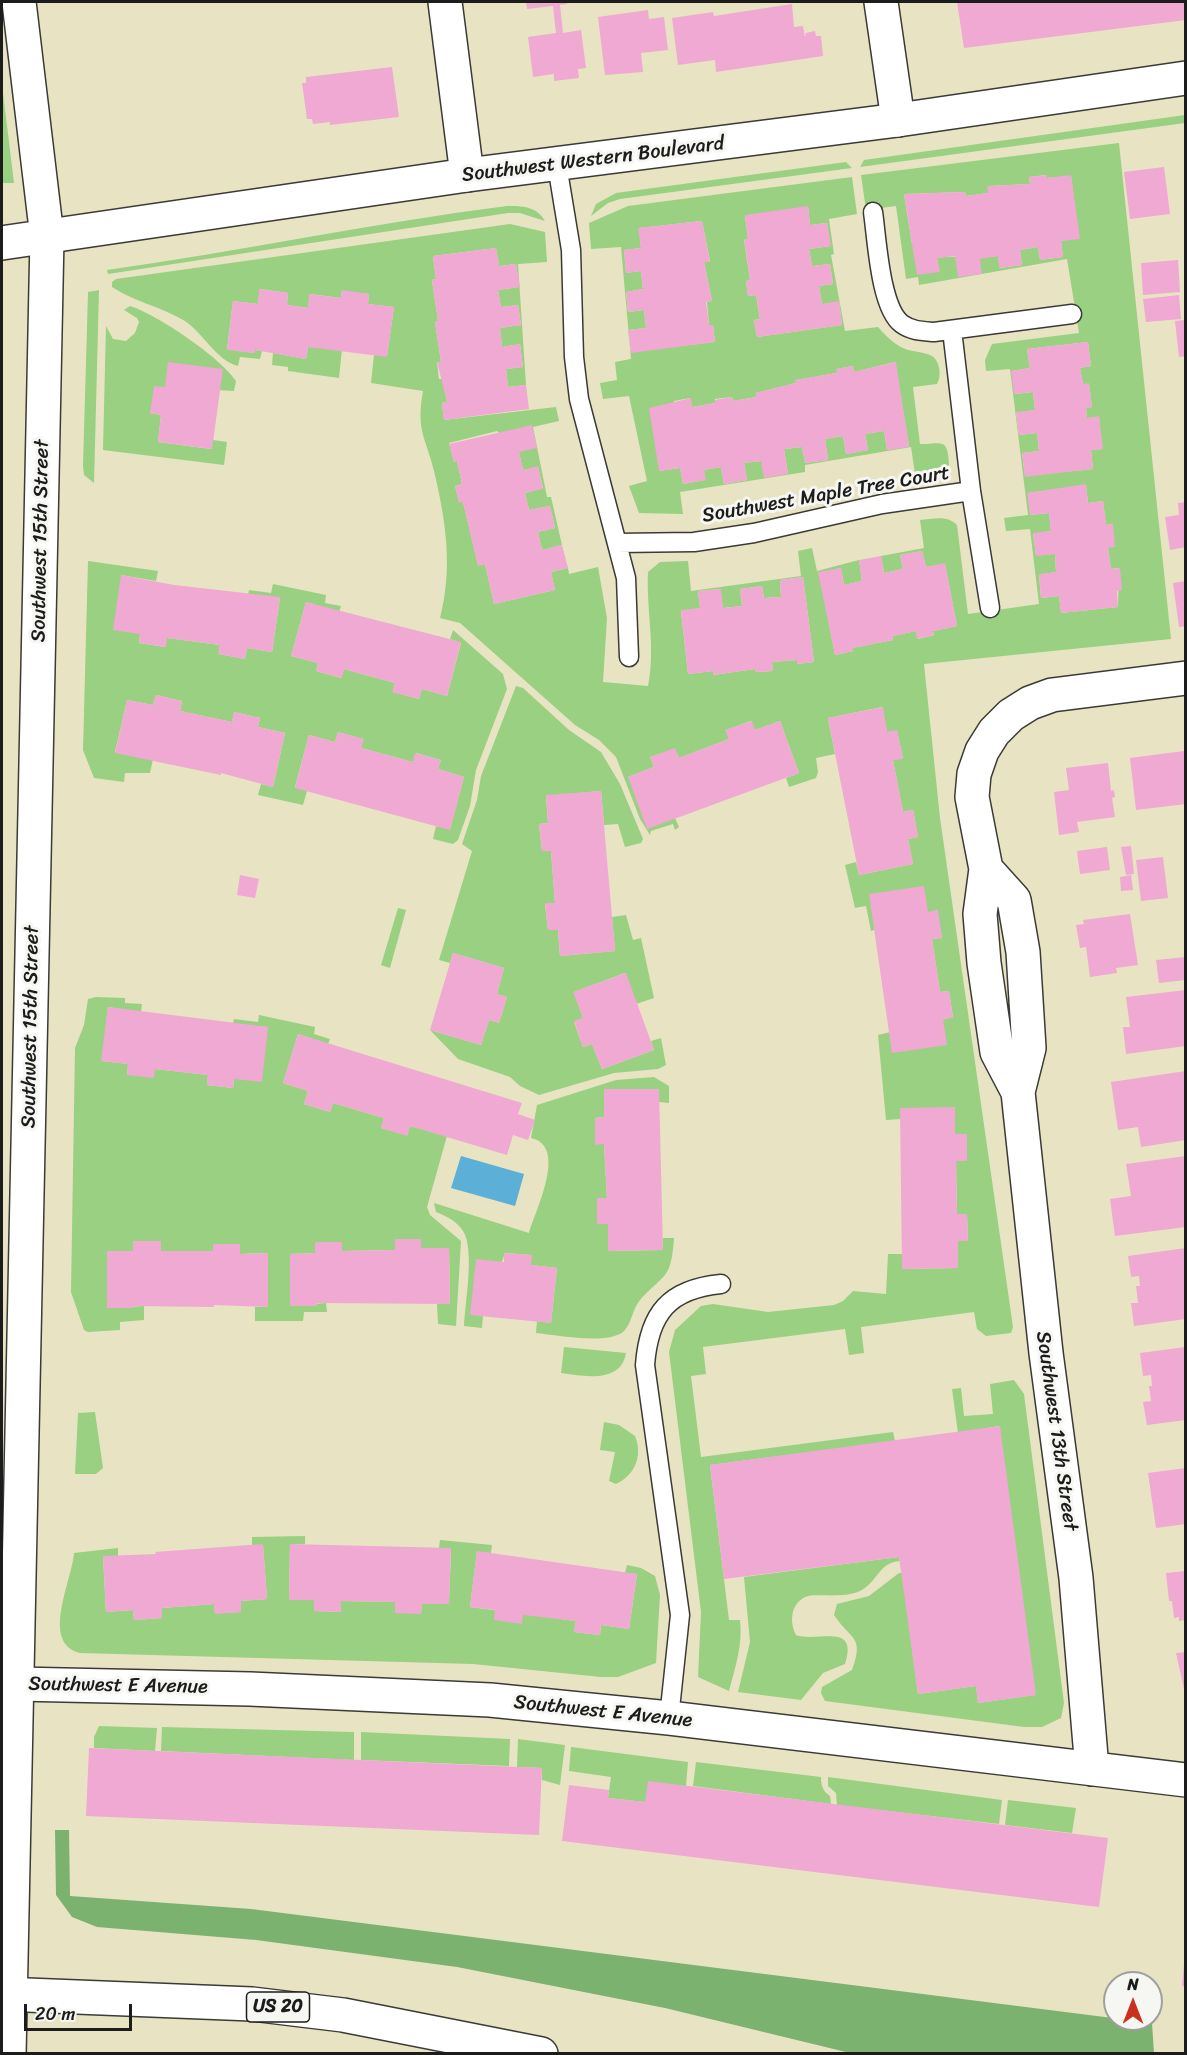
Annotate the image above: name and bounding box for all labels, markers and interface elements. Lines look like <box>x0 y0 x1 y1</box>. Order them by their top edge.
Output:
street label: Southwest Western Boulevard <box>460 132 726 188</box>
street label: Southwest 15th Street <box>27 440 55 642</box>
street label: Southwest Maple Tree Court <box>700 461 952 529</box>
street label: Southwest 15th Street <box>17 926 45 1128</box>
street label: Southwest 13th Street <box>1030 1330 1082 1532</box>
street label: Southwest E Avenue <box>28 1672 208 1700</box>
street label: Southwest E Avenue <box>513 1691 693 1733</box>
text: N <box>1127 1970 1139 1999</box>
north arrow <box>1103 1971 1163 2031</box>
scale bar <box>27 1992 135 2030</box>
road number: US 20 <box>246 1992 310 2022</box>
text: 20 m <box>35 1998 75 2030</box>

